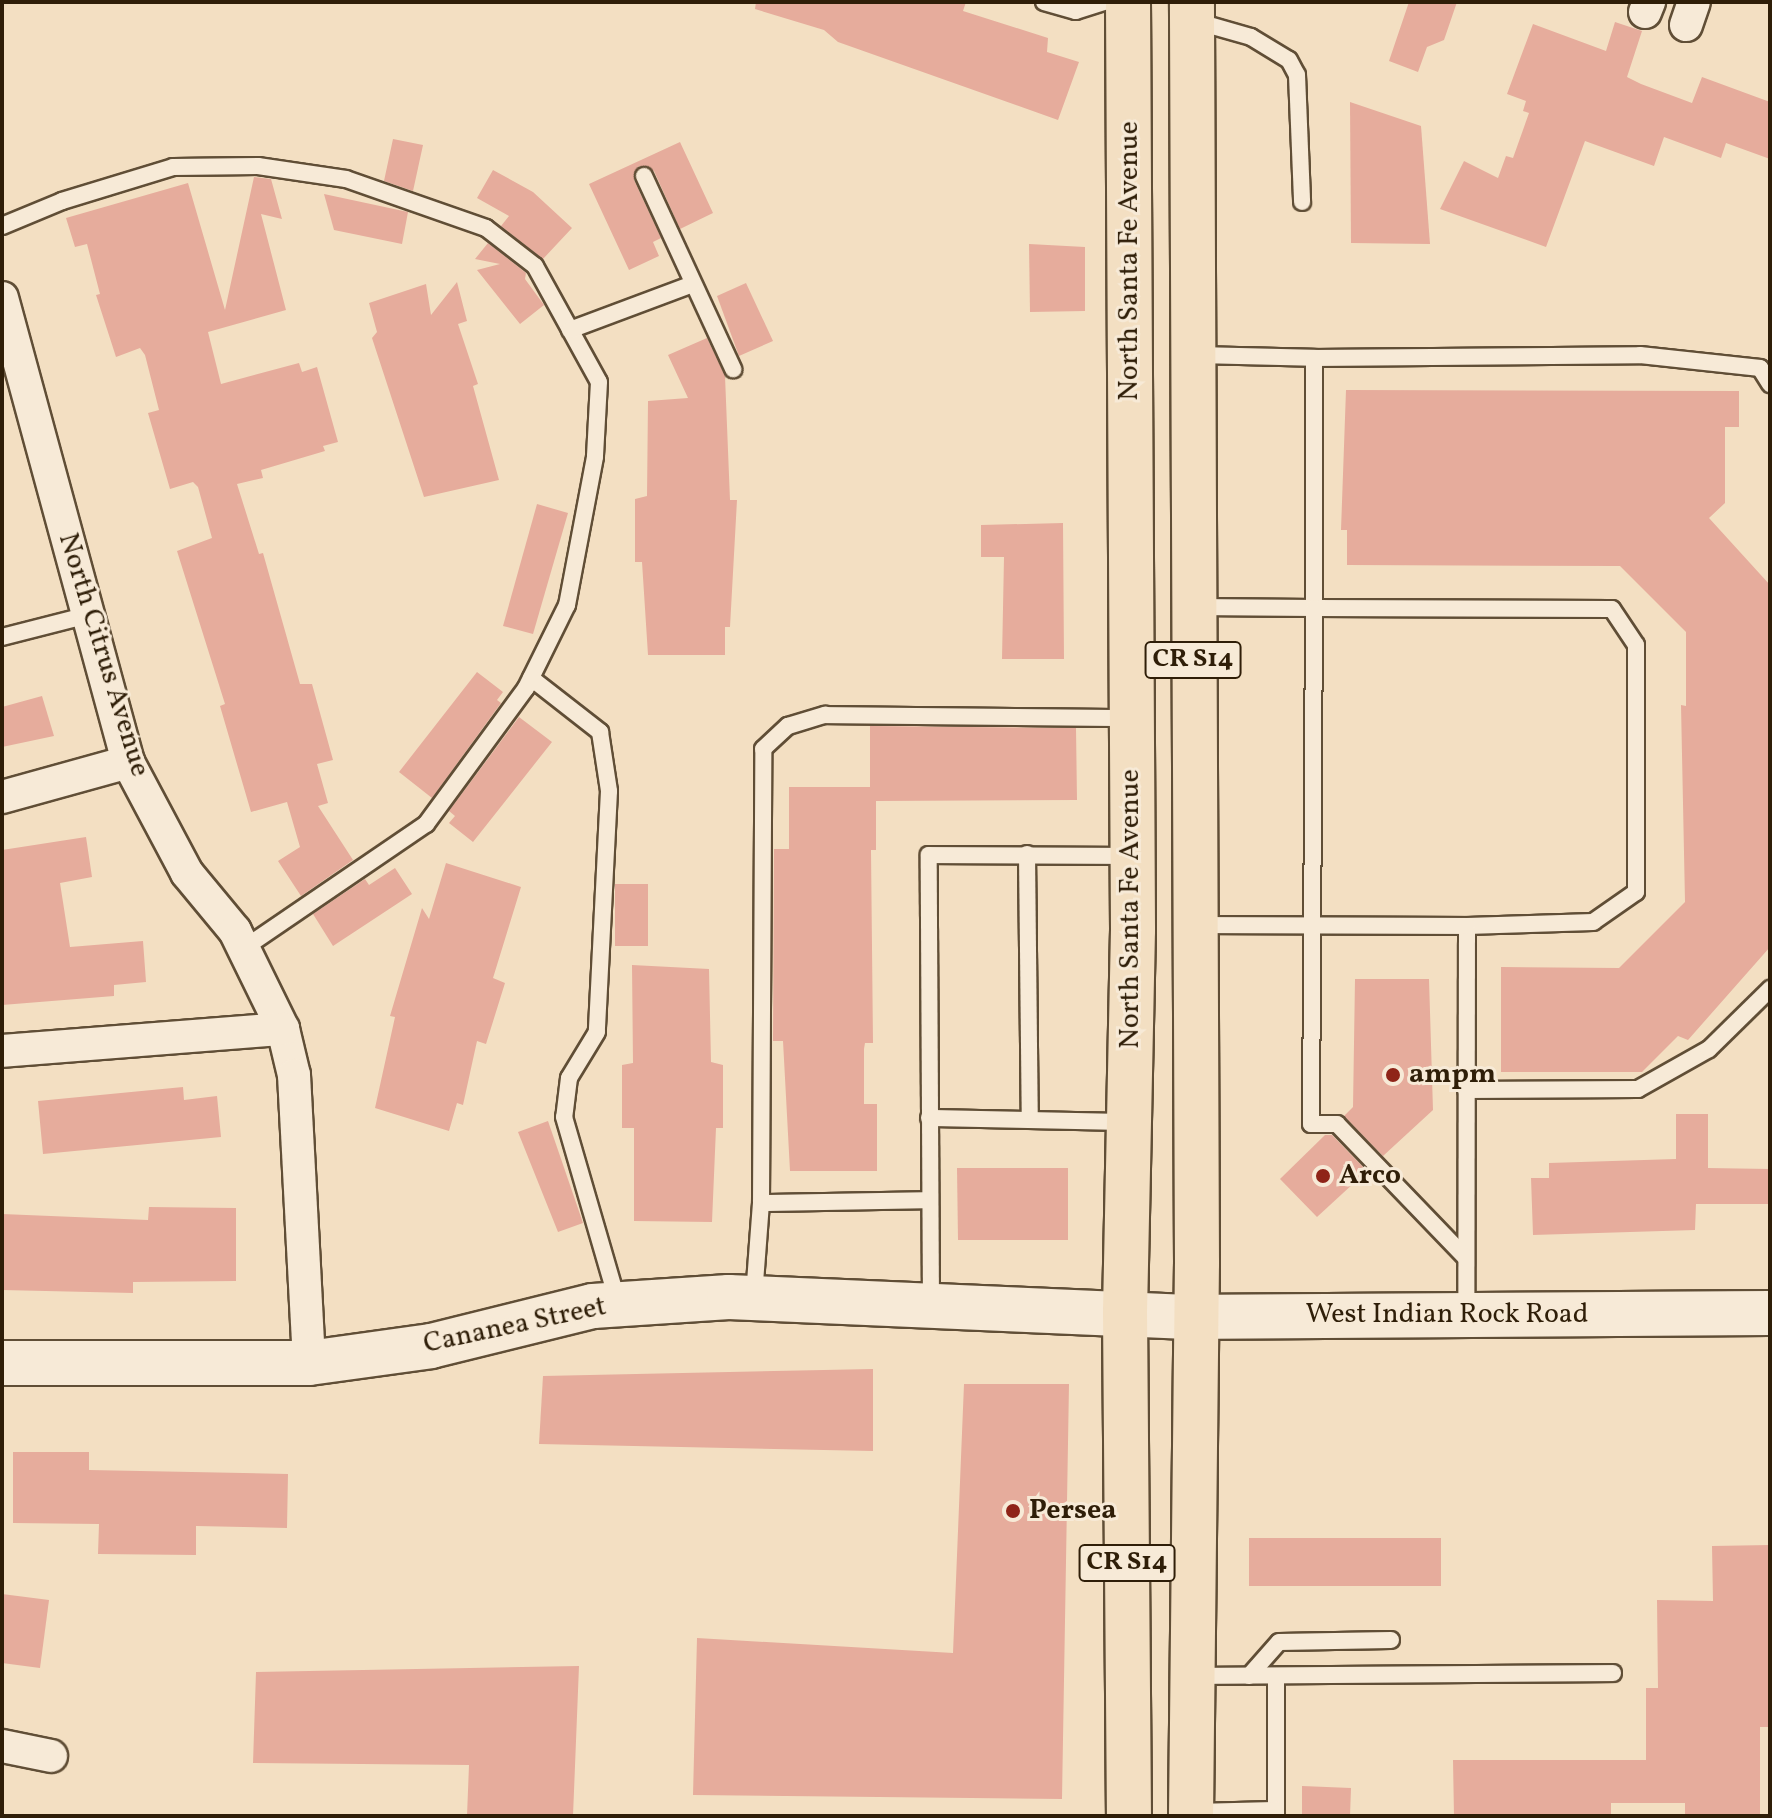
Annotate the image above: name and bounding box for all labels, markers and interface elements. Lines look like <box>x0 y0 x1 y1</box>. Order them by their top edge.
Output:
street label: North Santa Fe Avenue <box>1113 121 1147 401</box>
street label: North Citrus Avenue <box>50 529 156 781</box>
road number: CR S14 <box>1143 638 1243 682</box>
street label: North Santa Fe Avenue <box>1114 769 1148 1049</box>
place label: ampm <box>1409 1058 1496 1092</box>
marker: ampm <box>1384 1066 1402 1084</box>
place label: Arco <box>1339 1159 1401 1193</box>
marker: Arco <box>1314 1167 1332 1185</box>
street label: Cananea Street <box>421 1290 609 1362</box>
street label: West Indian Rock Road <box>1305 1298 1589 1332</box>
place label: Persea <box>1029 1494 1116 1528</box>
marker: Persea <box>1004 1502 1022 1520</box>
road number: CR S14 <box>1077 1541 1177 1585</box>

